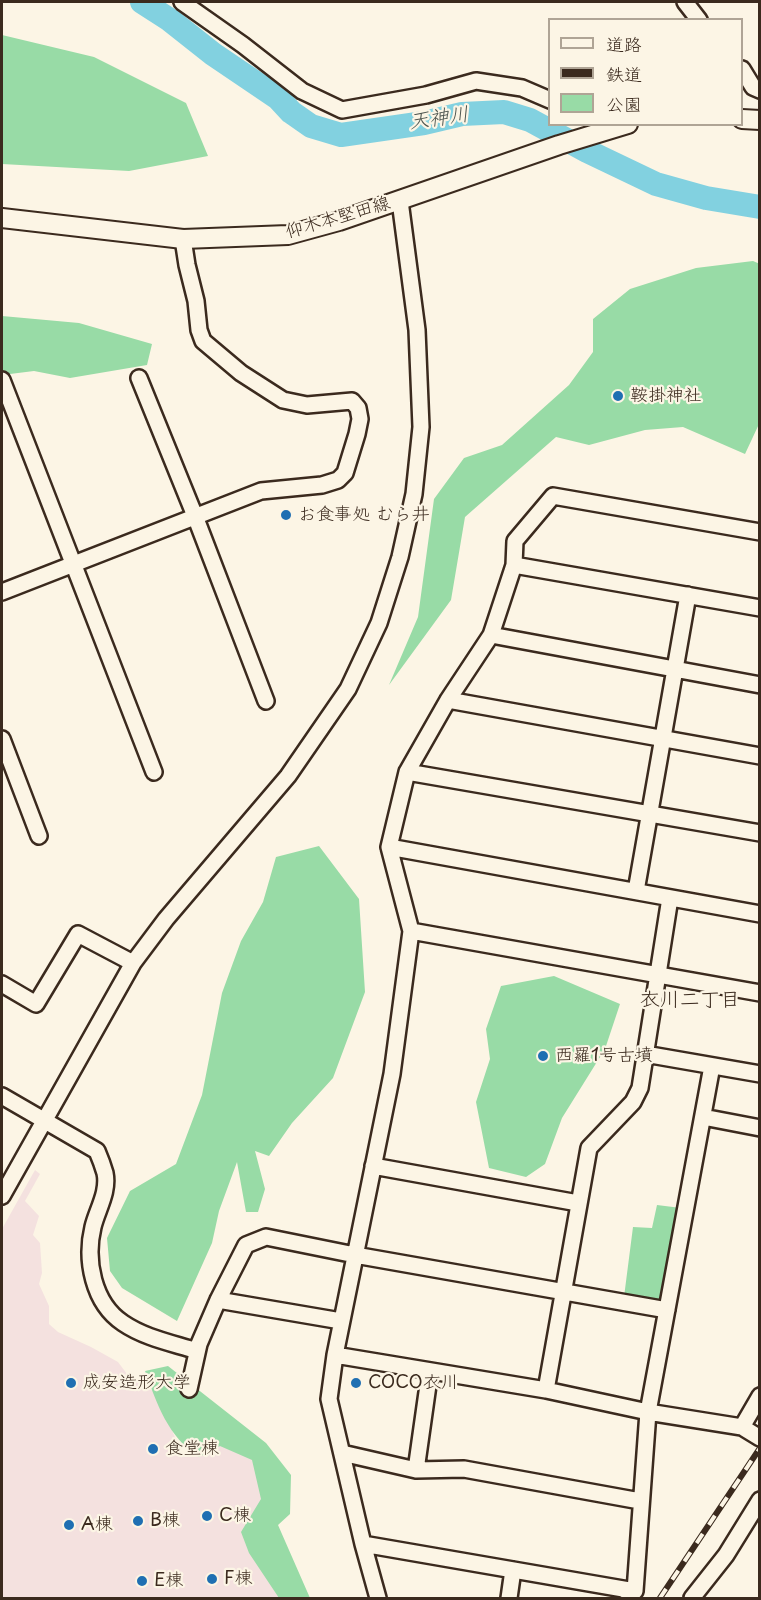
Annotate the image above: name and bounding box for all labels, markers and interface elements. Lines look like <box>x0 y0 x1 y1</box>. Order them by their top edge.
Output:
legend <box>548 18 743 126</box>
text: 道路 <box>606 30 642 57</box>
text: 鉄道 <box>606 60 642 87</box>
text: 公園 <box>606 90 642 117</box>
water label: 天神川 <box>408 103 470 135</box>
street label: 仰木本堅田線 <box>283 193 393 243</box>
place label: 鞍掛神社 <box>630 385 702 407</box>
marker: 鞍掛神社 <box>611 389 625 403</box>
place label: お食事処 むら井 <box>298 504 430 526</box>
marker: お食事処 むら井 <box>279 508 293 522</box>
district label: 衣川二丁目 <box>640 988 740 1012</box>
place label: 西羅1号古墳 <box>555 1045 653 1067</box>
marker: 西羅1号古墳 <box>536 1049 550 1063</box>
place label: 成安造形大学 <box>83 1372 191 1394</box>
place label: COCO衣川 <box>368 1372 459 1394</box>
marker: 成安造形大学 <box>64 1376 78 1390</box>
marker: COCO衣川 <box>349 1376 363 1390</box>
place label: 食堂棟 <box>165 1438 219 1460</box>
marker: 食堂棟 <box>146 1442 160 1456</box>
place label: C棟 <box>219 1505 251 1527</box>
marker: C棟 <box>200 1509 214 1523</box>
place label: B棟 <box>150 1510 180 1532</box>
place label: A棟 <box>81 1514 113 1536</box>
marker: B棟 <box>131 1514 145 1528</box>
marker: A棟 <box>62 1518 76 1532</box>
place label: F棟 <box>224 1568 252 1590</box>
place label: E棟 <box>154 1570 183 1592</box>
marker: F棟 <box>205 1572 219 1586</box>
marker: E棟 <box>135 1574 149 1588</box>

